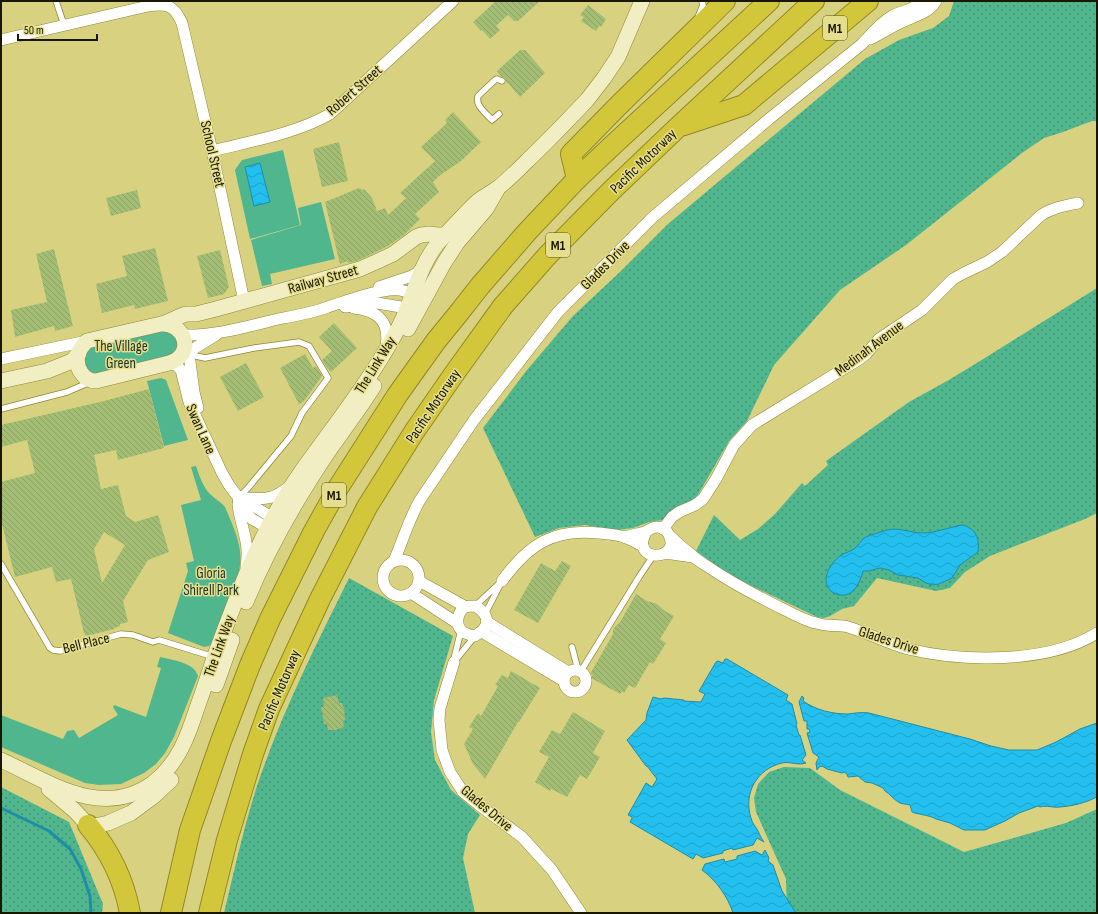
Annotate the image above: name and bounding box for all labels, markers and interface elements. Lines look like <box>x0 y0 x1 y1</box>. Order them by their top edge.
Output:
scale bar <box>18 16 97 42</box>
road number: M1 <box>823 16 847 40</box>
text: 50 m <box>24 23 44 38</box>
street label: Robert Street <box>322 61 387 120</box>
street label: School Street <box>196 119 230 190</box>
street label: Pacific Motorway <box>606 125 681 198</box>
road number: M1 <box>546 233 570 257</box>
street label: Glades Drive <box>577 237 634 294</box>
street label: Railway Street <box>286 260 361 299</box>
street label: Medinah Avenue <box>831 316 908 381</box>
street label: The Link Way <box>350 333 401 398</box>
park label: The Village Green <box>94 337 148 373</box>
street label: Pacific Motorway <box>402 365 465 447</box>
street label: Swan Lane <box>181 401 220 457</box>
road number: M1 <box>322 483 346 507</box>
park label: Gloria Shirell Park <box>183 564 239 600</box>
street label: The Link Way <box>200 612 239 680</box>
street label: Glades Drive <box>856 622 921 659</box>
street label: Bell Place <box>61 629 111 658</box>
street label: Pacific Motorway <box>254 647 305 733</box>
street label: Glades Drive <box>457 781 517 836</box>

